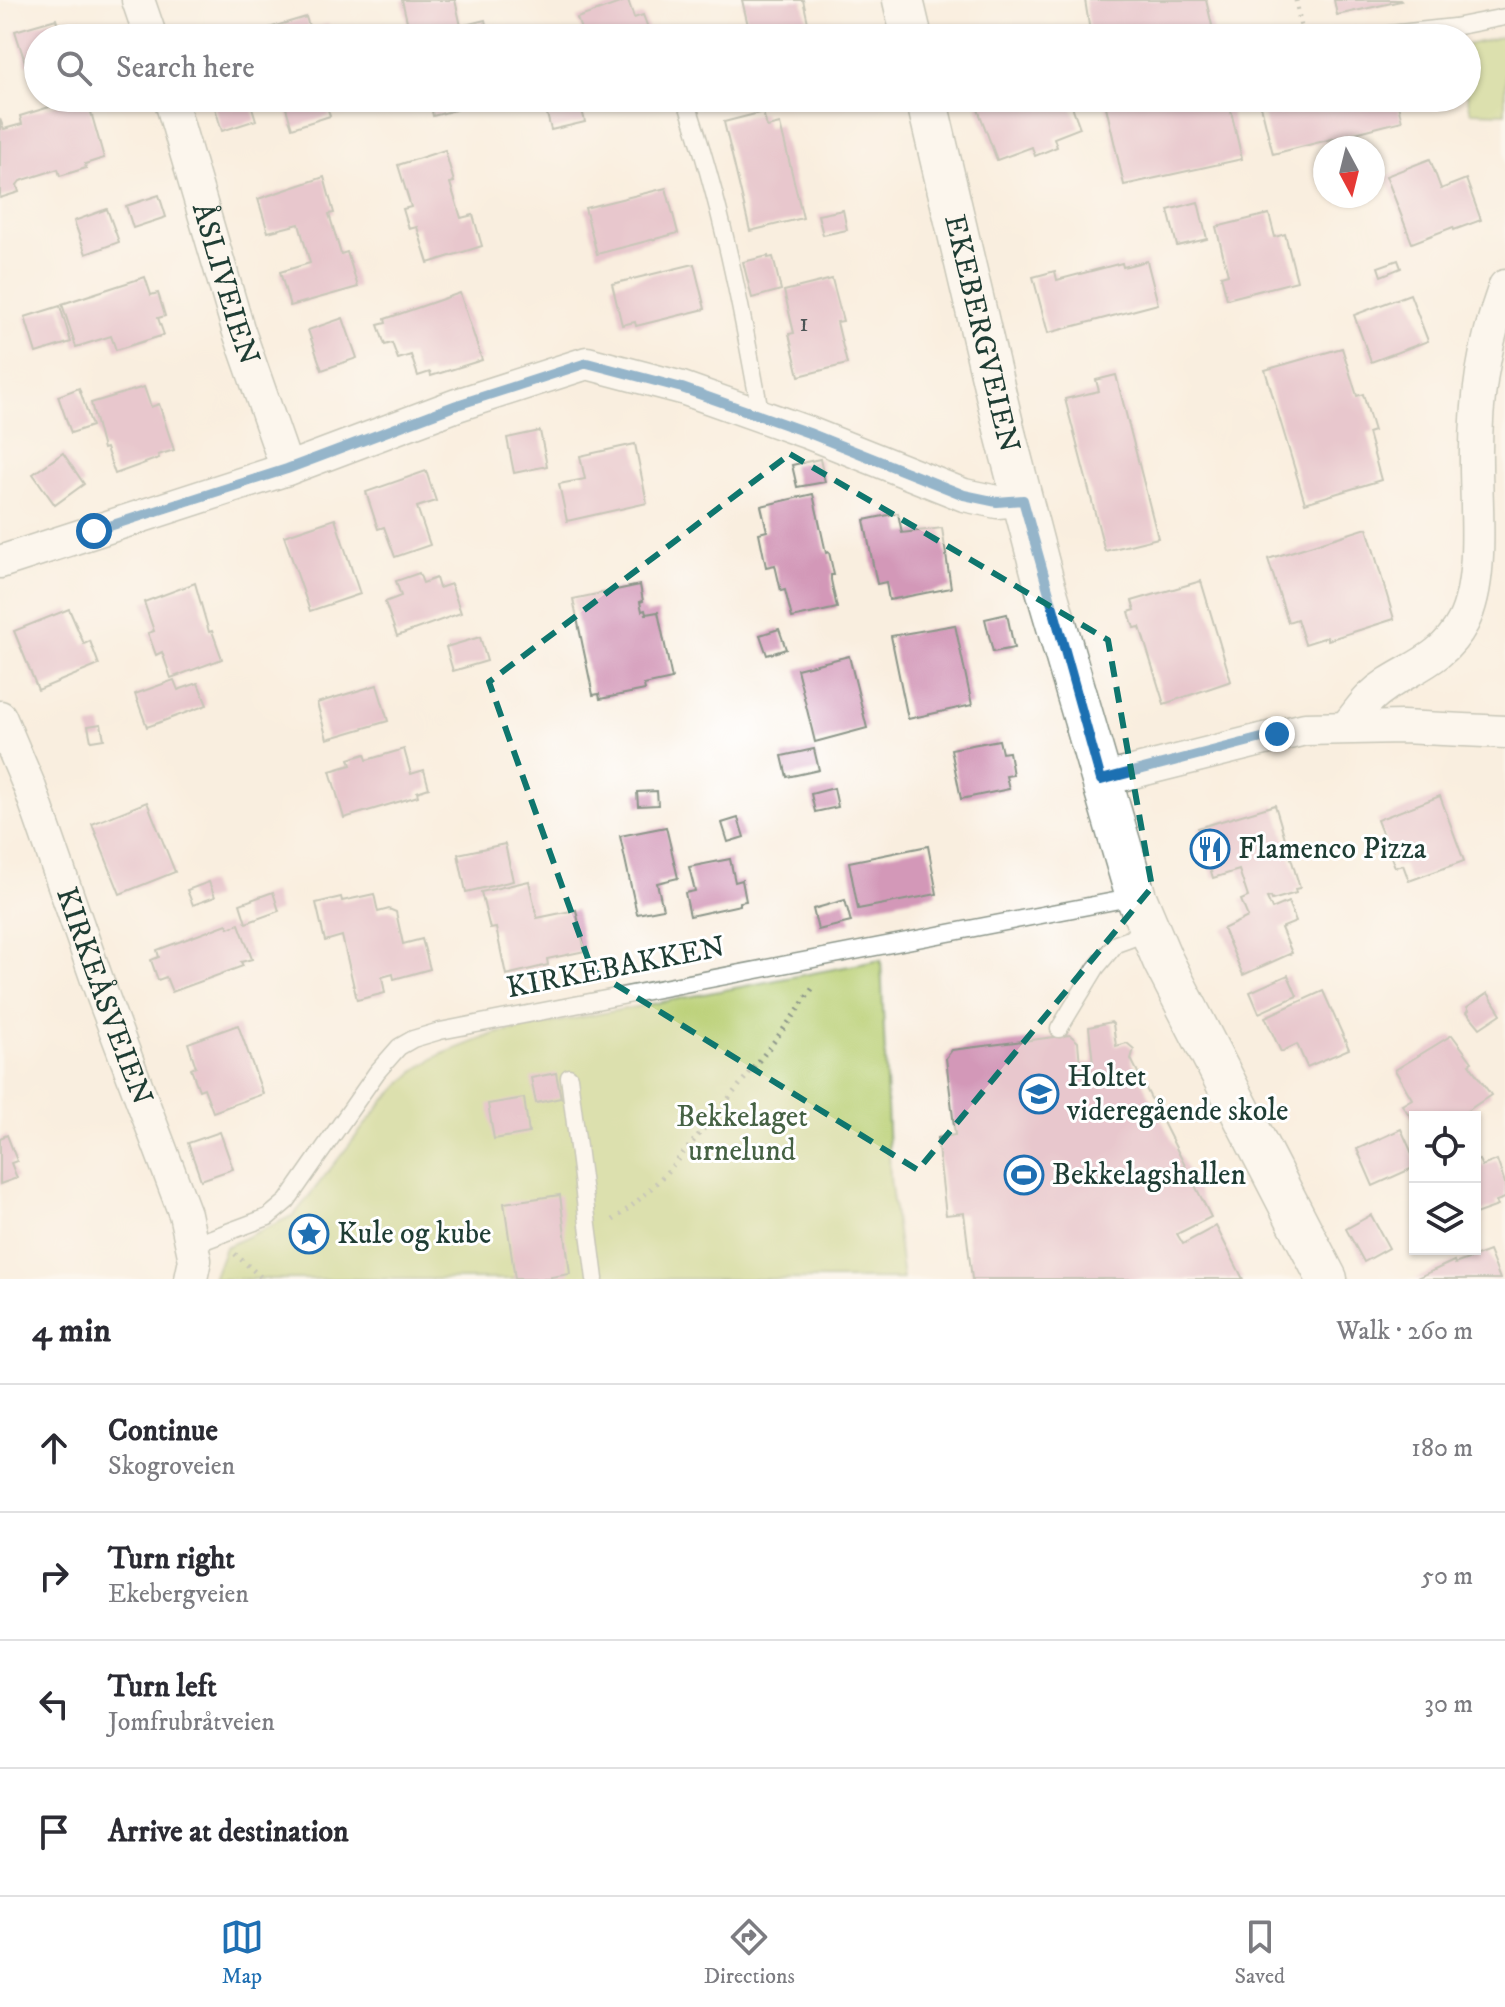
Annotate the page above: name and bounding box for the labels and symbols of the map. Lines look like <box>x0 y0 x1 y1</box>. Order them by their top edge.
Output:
north arrow <box>1313 136 1385 208</box>
street label: ÅSLIVEIEN <box>183 198 268 370</box>
street label: EKEBERGVEIEN <box>936 211 1028 456</box>
house number: 1 <box>799 307 809 340</box>
route start <box>76 513 112 549</box>
route end <box>1259 716 1295 752</box>
restaurant icon: Flamenco Pizza <box>1189 828 1231 870</box>
place label: Flamenco Pizza <box>1238 831 1427 868</box>
street label: KIRKEÅSVEIEN <box>48 882 161 1110</box>
street label: KIRKEBAKKEN <box>504 929 728 1007</box>
place label: Holtet videregående skole <box>1066 1059 1289 1130</box>
school or university icon: Holtet videregående skole <box>1018 1073 1060 1115</box>
park label: Bekkelaget urnelund <box>676 1099 808 1170</box>
sports icon: Bekkelagshallen <box>1003 1154 1045 1196</box>
place label: Bekkelagshallen <box>1052 1157 1246 1194</box>
place icon: Kule og kube <box>288 1213 330 1255</box>
place label: Kule og kube <box>337 1216 491 1253</box>

